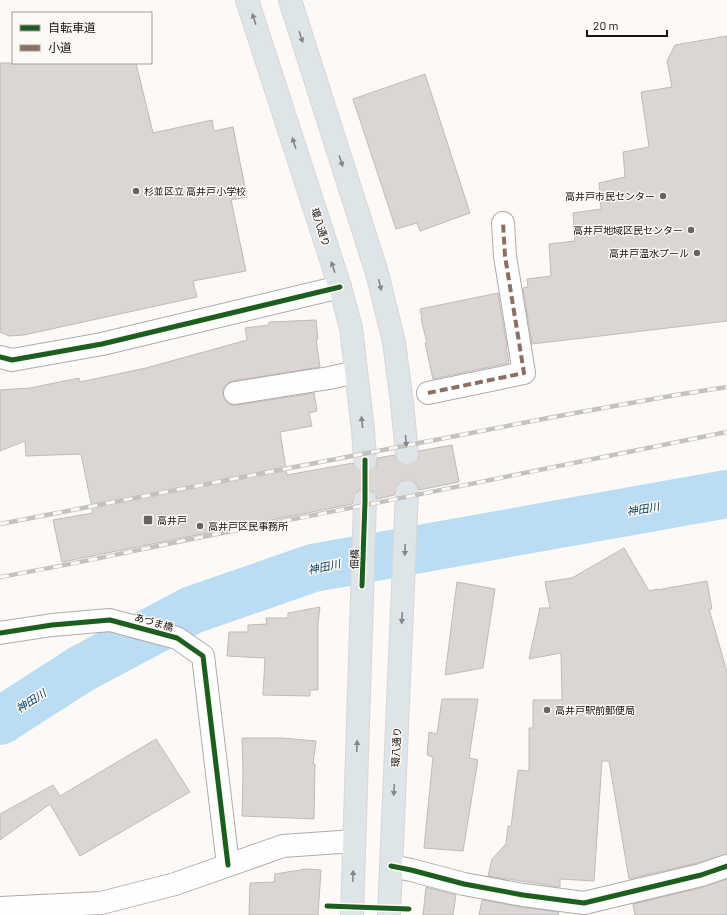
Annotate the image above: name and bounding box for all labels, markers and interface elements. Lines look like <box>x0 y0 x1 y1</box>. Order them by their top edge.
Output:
legend <box>12 12 152 64</box>
scale bar <box>587 12 667 38</box>
one-way arrow <box>250 13 256 25</box>
text: 20 m <box>593 18 619 32</box>
text: 自転車道 <box>48 20 96 34</box>
one-way arrow <box>299 31 305 43</box>
text: 小道 <box>48 40 72 54</box>
one-way arrow <box>290 137 296 149</box>
one-way arrow <box>338 155 344 167</box>
place label: 杉並区立 高井戸小学校 <box>144 185 246 197</box>
marker: 杉並区立 高井戸小学校 <box>131 186 141 196</box>
place label: 高井戸市民センター <box>565 190 655 202</box>
marker: 高井戸市民センター <box>658 191 668 201</box>
street label: 環八通り <box>309 206 333 248</box>
place label: 高井戸地域区民センター <box>573 224 683 236</box>
marker: 高井戸地域区民センター <box>686 225 696 235</box>
place label: 高井戸温水プール <box>609 247 689 259</box>
marker: 高井戸温水プール <box>692 248 702 258</box>
one-way arrow <box>330 260 336 272</box>
one-way arrow <box>377 279 383 291</box>
one-way arrow <box>359 416 365 428</box>
one-way arrow <box>402 435 409 447</box>
water label: 神田川 <box>626 499 661 518</box>
marker: 高井戸 <box>142 514 154 526</box>
place label: 高井戸 <box>157 514 187 526</box>
place label: 高井戸区民事務所 <box>208 520 288 532</box>
marker: 高井戸区民事務所 <box>195 521 205 531</box>
one-way arrow <box>402 544 408 557</box>
street label: 佃橋 <box>348 549 360 570</box>
water label: 神田川 <box>306 557 342 576</box>
street label: あづま橋 <box>133 611 175 633</box>
one-way arrow <box>399 612 406 624</box>
water label: 神田川 <box>13 686 49 715</box>
place label: 高井戸駅前郵便局 <box>555 704 635 716</box>
marker: 高井戸駅前郵便局 <box>542 705 552 715</box>
street label: 環八通り <box>389 727 403 767</box>
one-way arrow <box>354 740 361 752</box>
one-way arrow <box>391 784 398 796</box>
one-way arrow <box>350 869 356 882</box>

